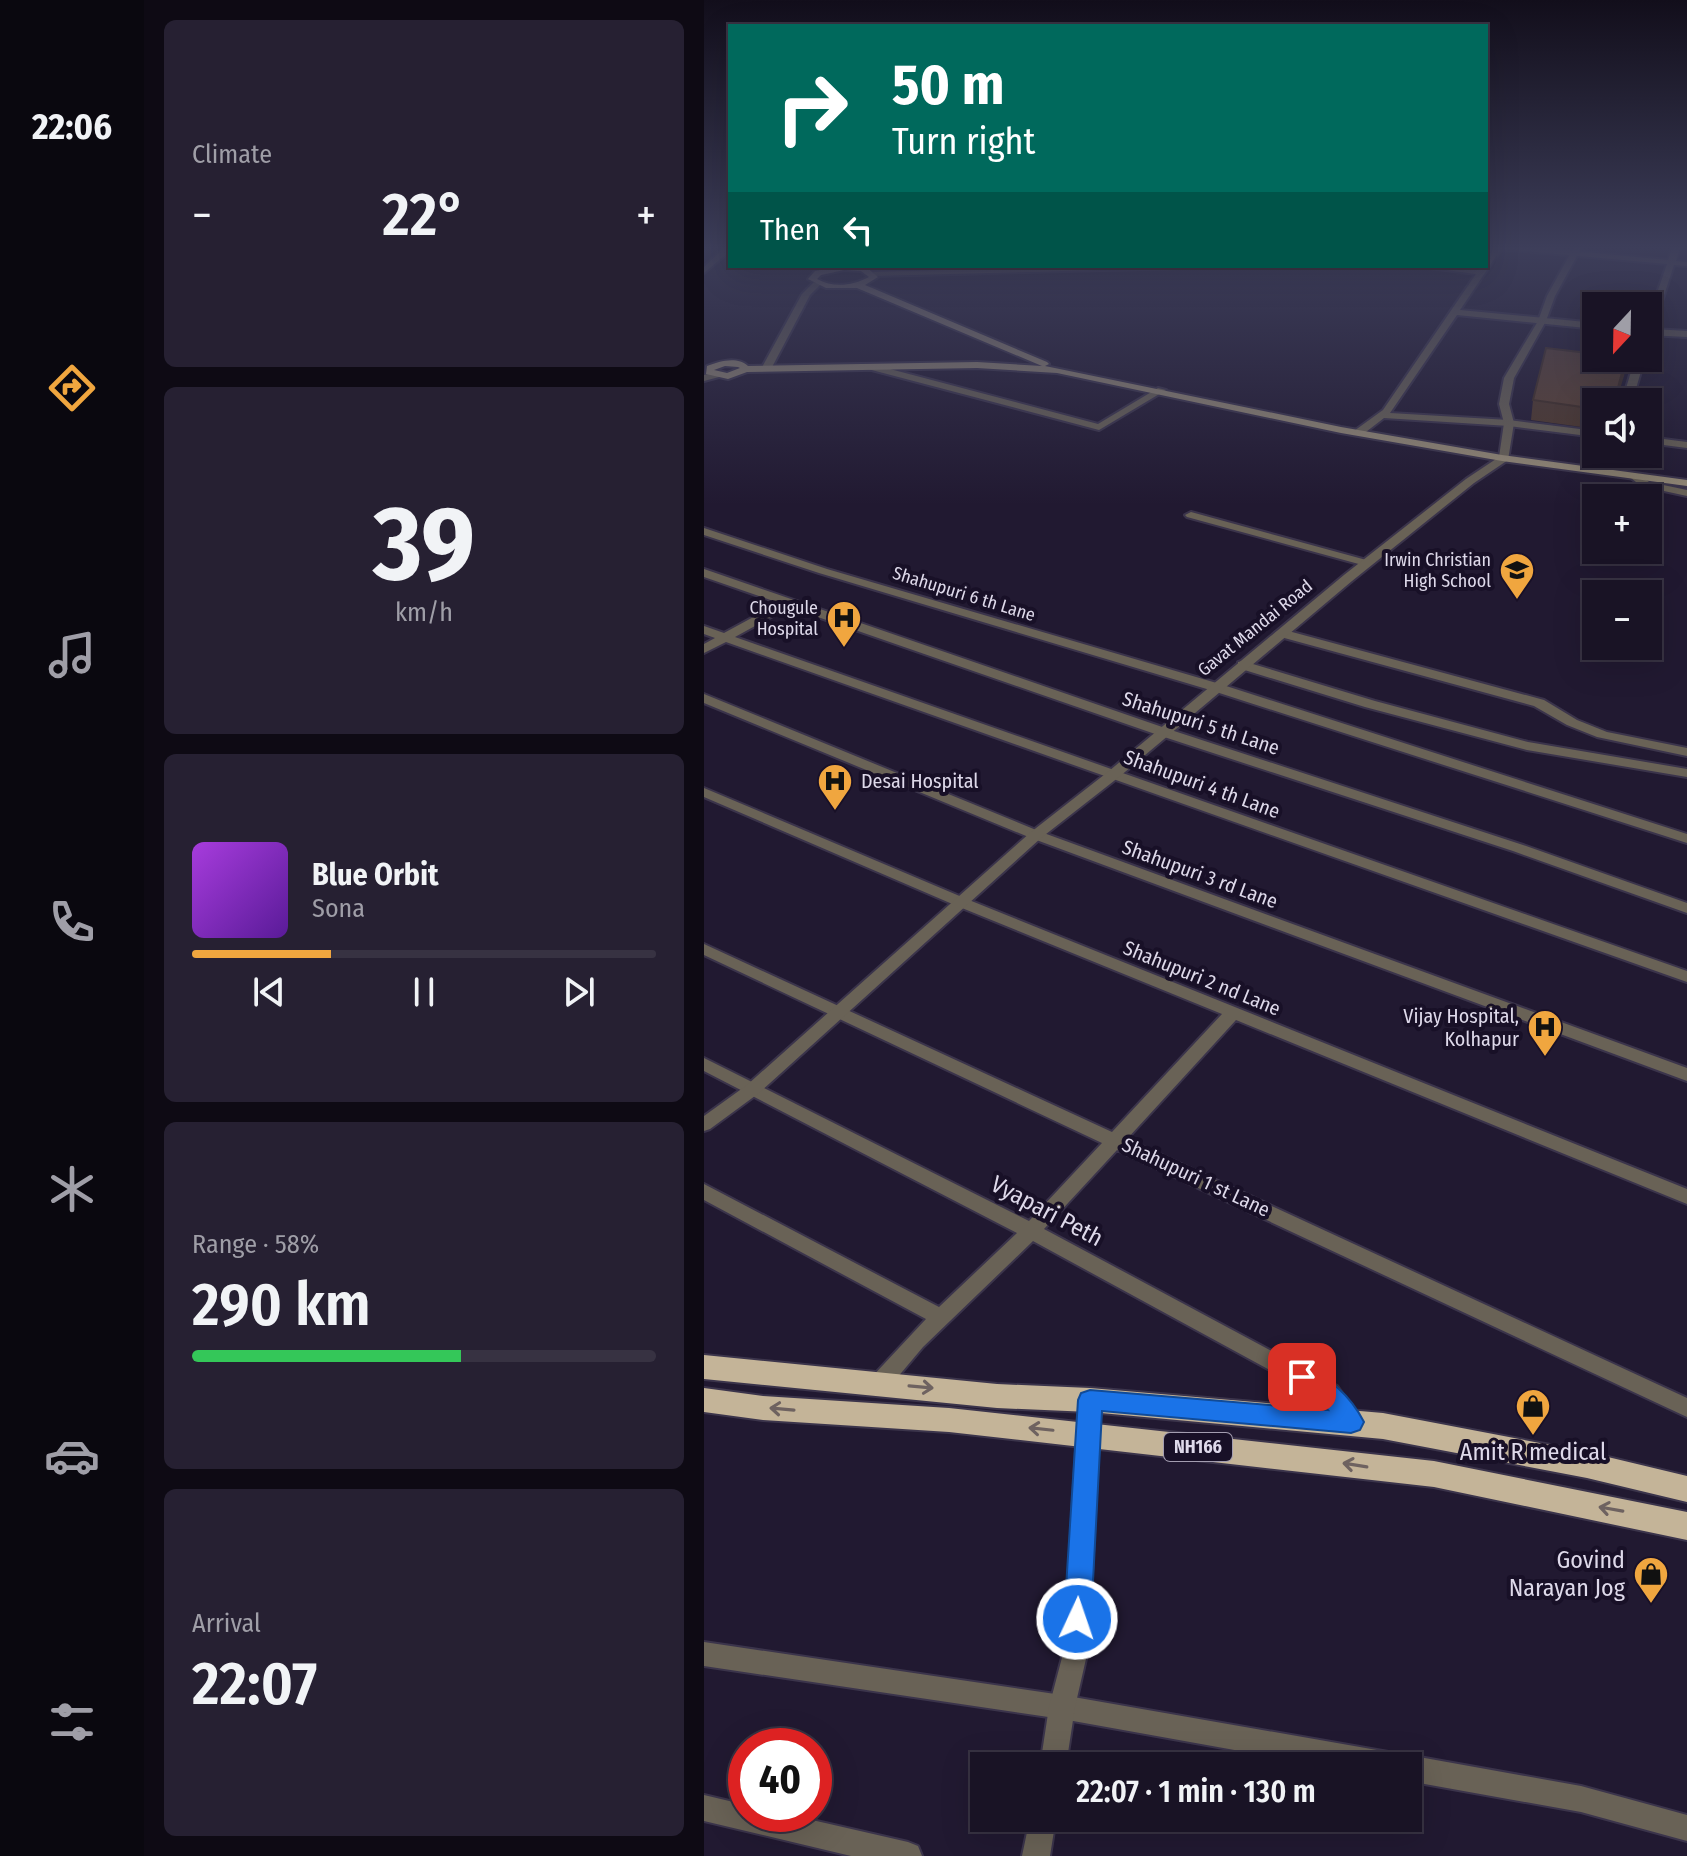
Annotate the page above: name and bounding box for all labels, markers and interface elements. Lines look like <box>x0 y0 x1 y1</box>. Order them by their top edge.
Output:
text: 50 m <box>892 52 1004 119</box>
icon: right <box>760 56 864 160</box>
text: 22:06 <box>32 105 112 149</box>
text: Turn right <box>892 120 1035 164</box>
text: Climate <box>192 139 272 170</box>
text: 22° <box>382 179 466 251</box>
text: − <box>192 189 212 242</box>
text: + <box>636 189 656 242</box>
icon: left <box>836 208 880 252</box>
text: Then <box>760 212 820 248</box>
north arrow <box>1582 292 1662 372</box>
map controls <box>1582 292 1662 660</box>
icon: directions <box>44 360 100 416</box>
button: sound <box>1582 388 1662 468</box>
text: 39 <box>373 482 475 607</box>
button: + <box>1582 484 1662 564</box>
place label: Irwin Christian High School <box>1384 549 1491 592</box>
school or university icon: Irwin Christian High School <box>1498 551 1536 601</box>
street label: Shahupuri 6 th Lane <box>890 562 1038 626</box>
street label: Gavat Mandai Road <box>1193 575 1317 681</box>
button: − <box>1582 580 1662 660</box>
text: km/h <box>395 597 453 628</box>
place label: Chougule Hospital <box>749 597 818 640</box>
hospital icon: Chougule Hospital <box>825 599 863 649</box>
icon: music <box>44 627 100 683</box>
street label: Shahupuri 5 th Lane <box>1119 686 1283 760</box>
street label: Shahupuri 4 th Lane <box>1121 745 1283 823</box>
hospital icon: Desai Hospital <box>816 762 854 812</box>
place label: Desai Hospital <box>861 769 979 793</box>
street label: Shahupuri 3 rd Lane <box>1119 835 1281 913</box>
text: Blue Orbit <box>312 857 438 893</box>
text: Sona <box>312 893 365 924</box>
icon: phone <box>44 894 100 950</box>
street label: Shahupuri 2 nd Lane <box>1120 936 1284 1020</box>
icon: previous <box>247 970 291 1014</box>
icon: pause <box>402 970 446 1014</box>
icon: next <box>557 970 601 1014</box>
place label: Vijay Hospital, Kolhapur <box>1403 1004 1519 1051</box>
hospital icon: Vijay Hospital, Kolhapur <box>1526 1008 1564 1058</box>
street label: Shahupuri 1 st Lane <box>1118 1132 1274 1222</box>
icon: climate <box>44 1161 100 1217</box>
street label: Vyapari Peth <box>986 1170 1108 1252</box>
text: Range · 58% <box>192 1229 319 1260</box>
text: 290 km <box>192 1269 371 1341</box>
pin <box>1268 1343 1336 1411</box>
icon: arrive <box>1280 1355 1324 1399</box>
one-way arrow <box>907 1380 934 1395</box>
shop icon: Amit R medical <box>1514 1387 1552 1437</box>
one-way arrow <box>769 1401 796 1416</box>
one-way arrow <box>1028 1422 1055 1437</box>
icon: car <box>44 1428 100 1484</box>
road number: NH166 <box>1164 1433 1232 1461</box>
place label: Amit R medical <box>1460 1438 1606 1466</box>
one-way arrow <box>1343 1456 1368 1471</box>
one-way arrow <box>1599 1501 1624 1516</box>
place label: Govind Narayan Jog <box>1509 1546 1626 1602</box>
shop icon: Govind Narayan Jog <box>1632 1555 1670 1605</box>
position arrow <box>1035 1577 1119 1661</box>
text: Arrival <box>192 1608 261 1639</box>
text: 22:07 <box>192 1648 317 1720</box>
icon: filters <box>44 1694 100 1750</box>
speed limit sign: 40 <box>728 1728 832 1832</box>
text: 22:07 · 1 min · 130 m <box>1076 1774 1316 1810</box>

